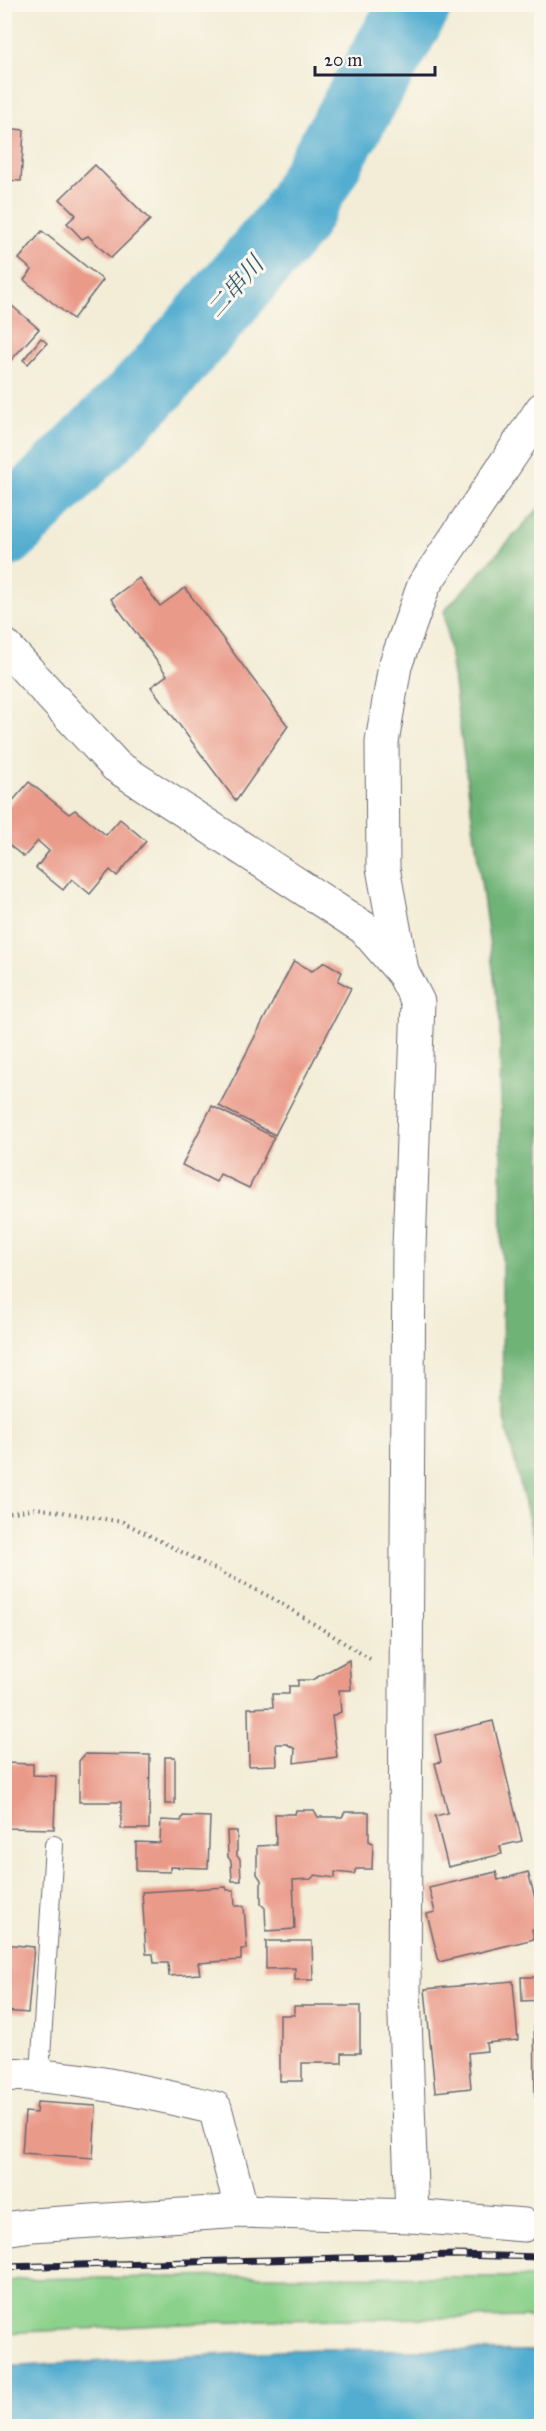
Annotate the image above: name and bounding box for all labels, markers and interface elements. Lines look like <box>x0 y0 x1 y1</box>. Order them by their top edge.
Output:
scale bar <box>315 39 435 77</box>
text: 20 m <box>324 49 362 71</box>
water label: 二串川 <box>200 248 272 324</box>

